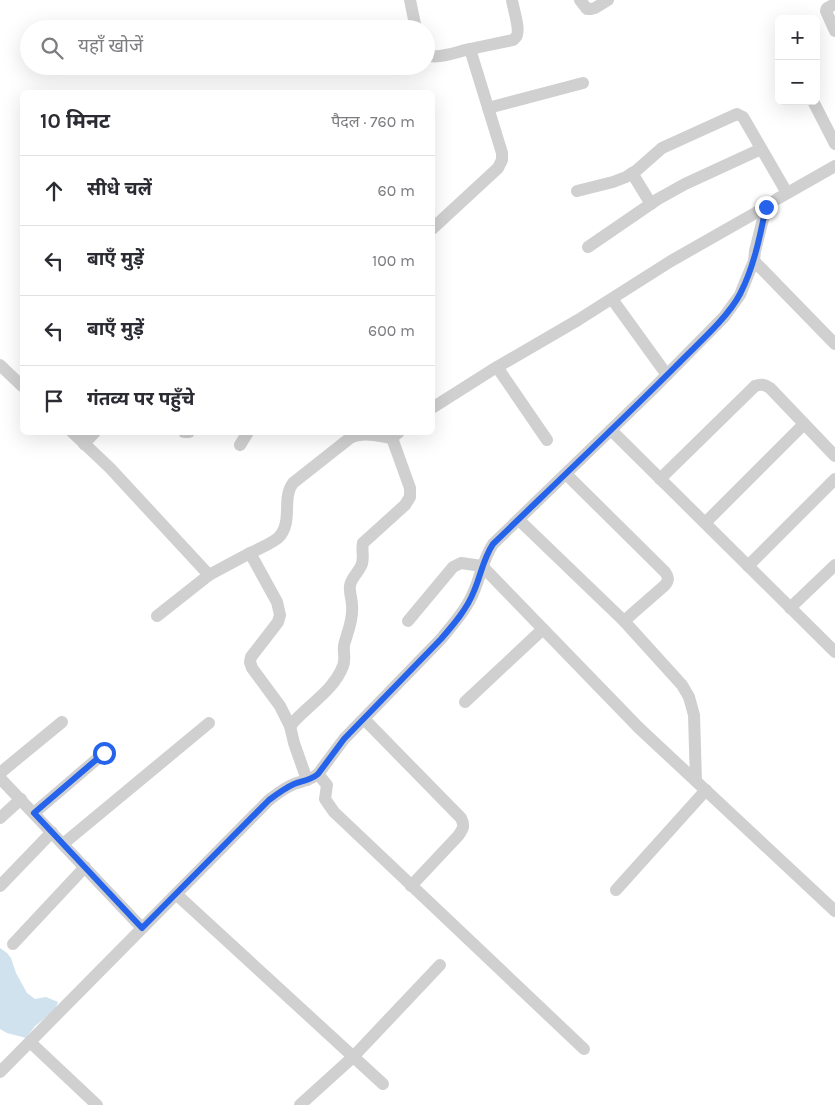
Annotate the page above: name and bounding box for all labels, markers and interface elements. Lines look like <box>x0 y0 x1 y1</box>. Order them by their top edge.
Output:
map controls <box>775 15 820 105</box>
button: + <box>775 15 820 60</box>
search box <box>20 20 435 75</box>
icon: search <box>38 34 66 62</box>
text: यहाँ खोजें <box>78 35 143 57</box>
button: − <box>775 60 820 105</box>
text: 10 मिनट <box>40 109 110 133</box>
text: पैदल · 760 m <box>331 112 415 131</box>
icon: ahead <box>40 177 68 205</box>
text: सीधे चलें <box>87 178 152 200</box>
text: 60 m <box>378 181 415 200</box>
route end <box>755 196 778 219</box>
icon: left <box>40 247 68 275</box>
text: बाएँ मुड़ें <box>87 248 144 270</box>
text: 100 m <box>372 251 415 270</box>
icon: left <box>40 317 68 345</box>
text: बाएँ मुड़ें <box>87 318 144 340</box>
text: 600 m <box>368 321 415 340</box>
icon: arrive <box>40 387 68 415</box>
text: गंतव्य पर पहुँचे <box>87 388 194 410</box>
route start <box>93 742 116 765</box>

